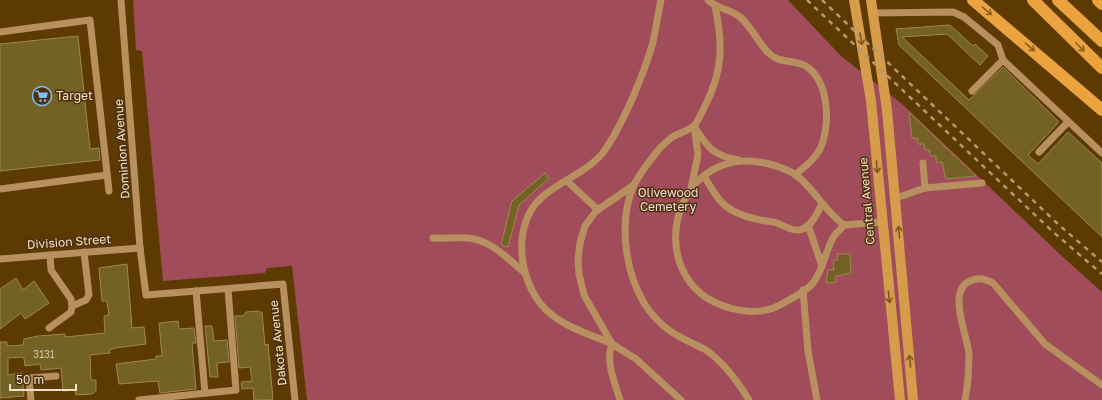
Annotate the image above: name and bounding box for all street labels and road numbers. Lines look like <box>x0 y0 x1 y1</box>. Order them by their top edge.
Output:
street label: Dominion Avenue <box>111 99 132 199</box>
street label: Central Avenue <box>855 157 878 245</box>
street label: Division Street <box>26 231 112 252</box>
street label: Dakota Avenue <box>266 300 289 387</box>

